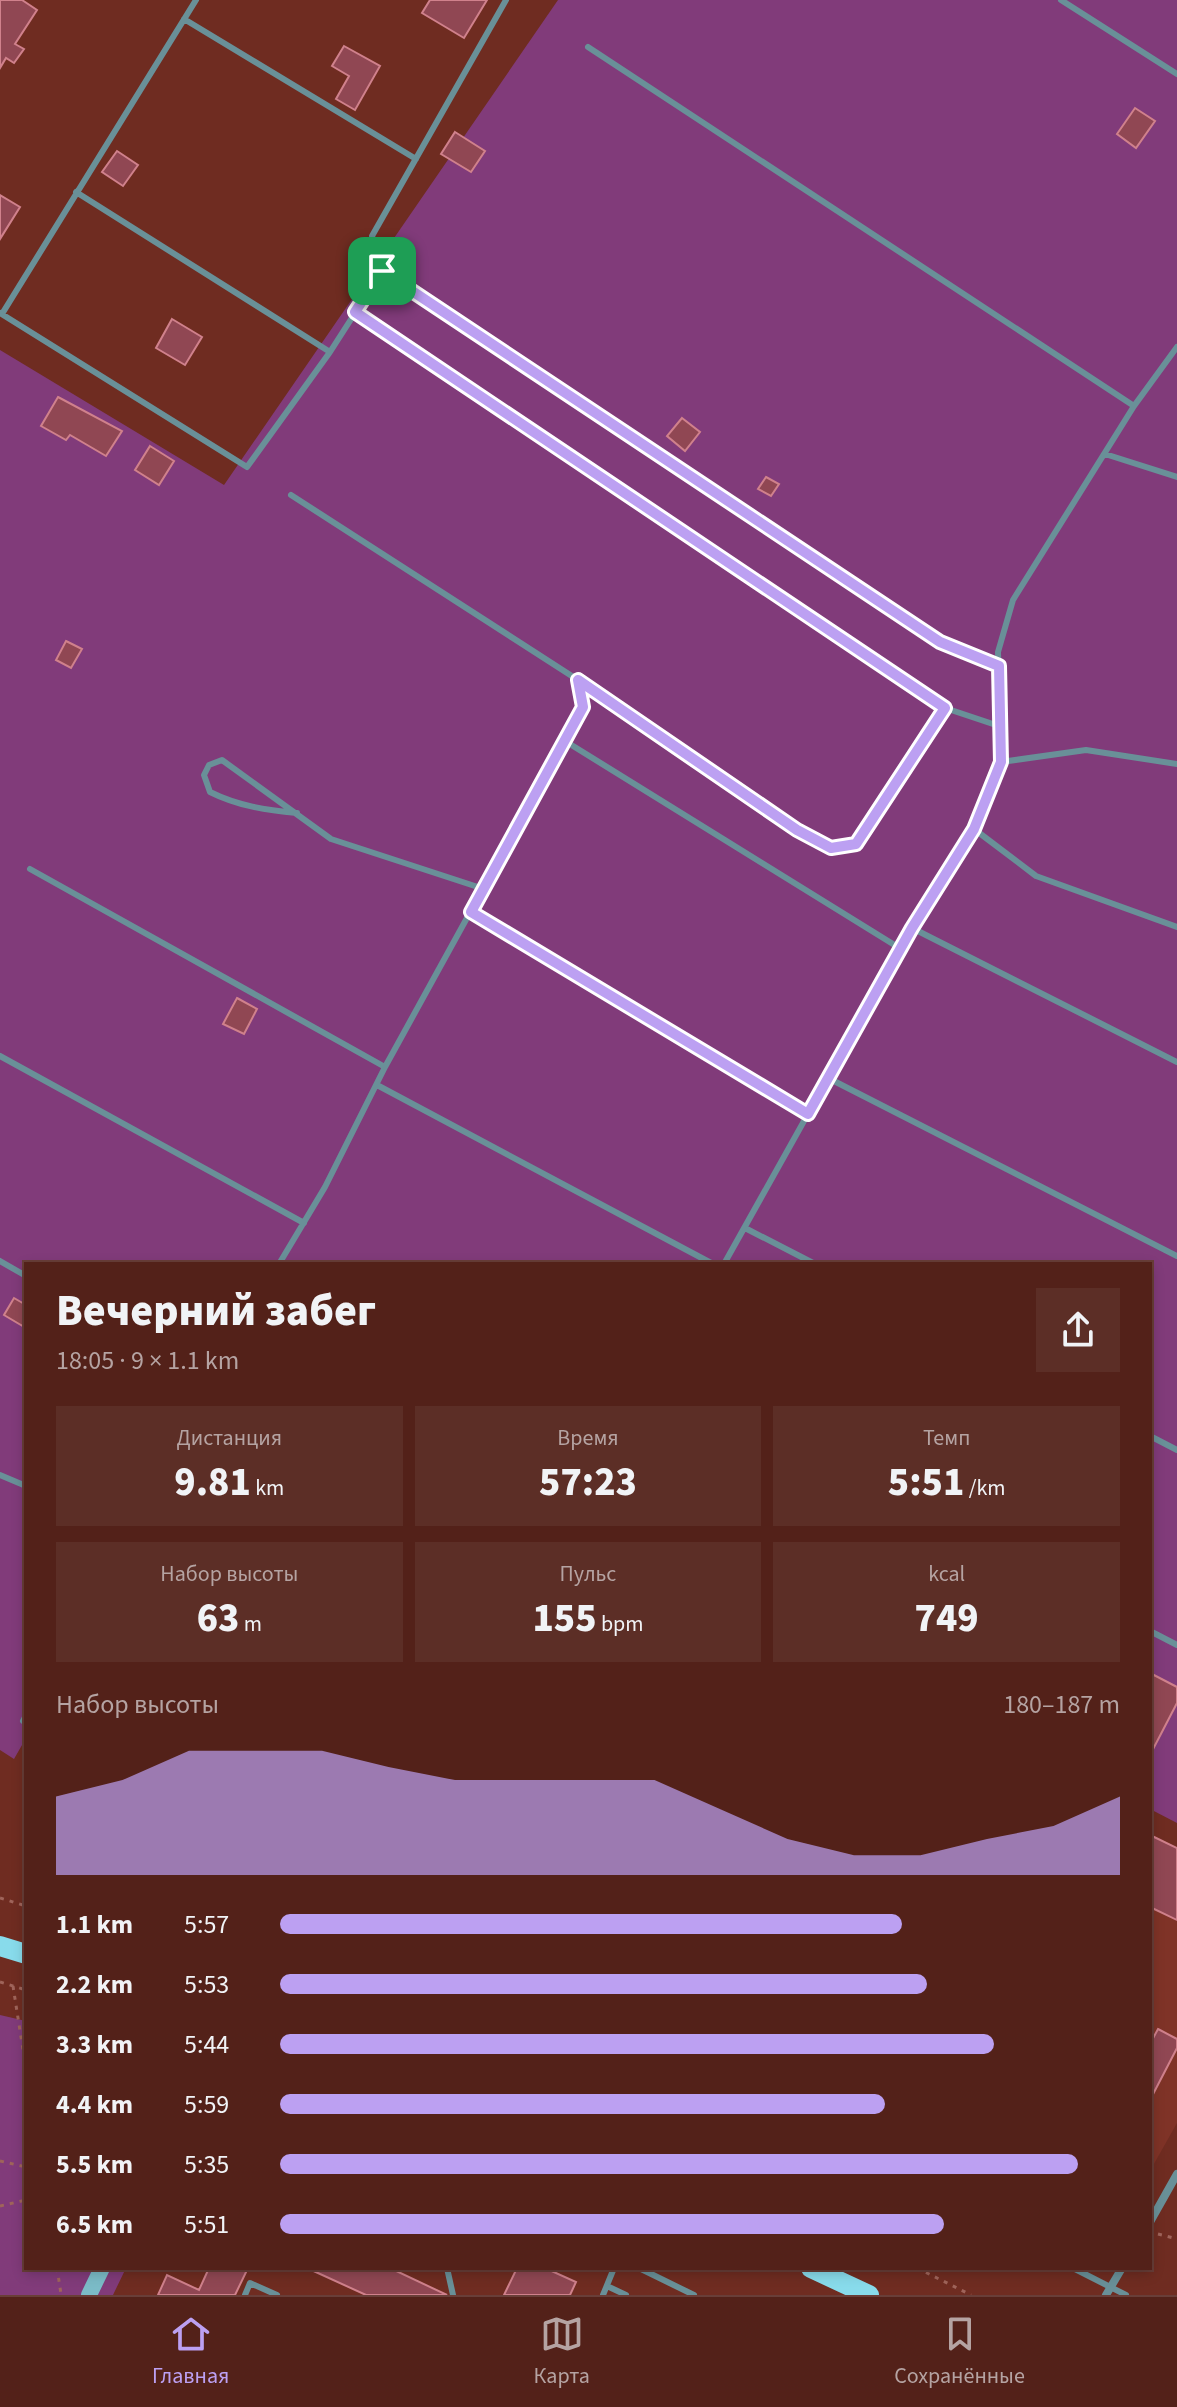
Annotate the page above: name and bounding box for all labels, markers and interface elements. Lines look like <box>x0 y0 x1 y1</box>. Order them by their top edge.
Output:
pin <box>348 237 416 305</box>
icon: arrive <box>360 249 404 293</box>
text: Вечерний забег <box>56 1280 376 1343</box>
button: share <box>1036 1288 1120 1372</box>
text: 18:05 · 9 × 1.1 km <box>56 1342 239 1379</box>
text: Дистанция <box>177 1422 282 1454</box>
text: Время <box>557 1422 619 1454</box>
text: Темп <box>923 1422 970 1454</box>
text: 9.81 <box>174 1454 251 1511</box>
text: 57:23 <box>539 1454 637 1511</box>
text: 5:51 <box>888 1454 964 1511</box>
text: km <box>251 1472 284 1504</box>
text: /km <box>964 1472 1006 1504</box>
text: Набор высоты <box>160 1558 298 1590</box>
text: Пульс <box>560 1558 616 1590</box>
text: kcal <box>928 1558 965 1590</box>
text: 63 <box>197 1590 239 1647</box>
text: 155 <box>532 1590 597 1647</box>
text: 749 <box>915 1590 979 1647</box>
text: m <box>239 1608 262 1640</box>
text: bpm <box>597 1608 644 1640</box>
text: Набор высоты <box>56 1686 219 1723</box>
text: 180–187 m <box>1003 1686 1120 1723</box>
text: 1.1 km <box>56 1906 133 1943</box>
text: 5:57 <box>184 1906 229 1943</box>
text: 2.2 km <box>56 1966 133 2003</box>
text: 5:53 <box>184 1966 229 2003</box>
text: 3.3 km <box>56 2026 133 2063</box>
text: 5:44 <box>184 2026 229 2063</box>
text: 4.4 km <box>56 2086 133 2123</box>
text: 5:59 <box>184 2086 229 2123</box>
text: 5.5 km <box>56 2146 133 2183</box>
text: 5:35 <box>184 2146 229 2183</box>
text: 6.5 km <box>56 2206 133 2243</box>
text: 5:51 <box>184 2206 229 2243</box>
tab: Главная <box>152 2312 229 2392</box>
tab: Карта <box>534 2312 590 2392</box>
tab: Сохранённые <box>894 2312 1025 2392</box>

